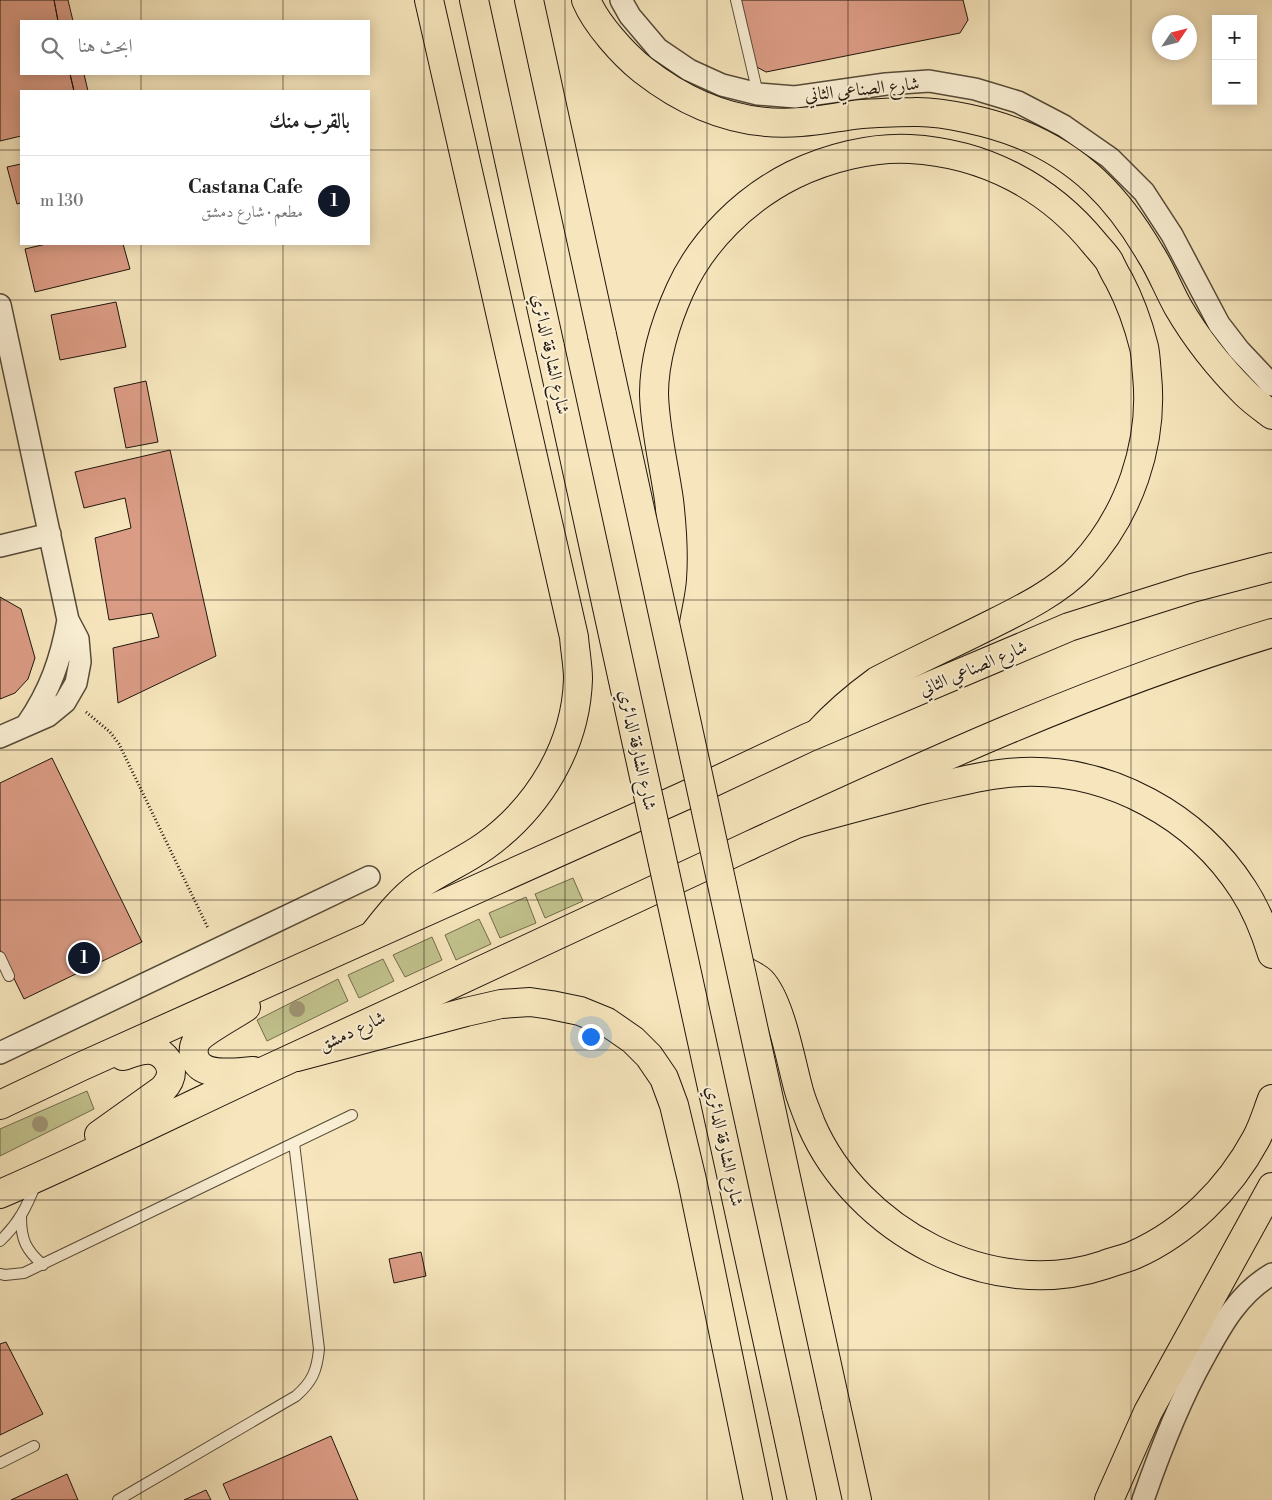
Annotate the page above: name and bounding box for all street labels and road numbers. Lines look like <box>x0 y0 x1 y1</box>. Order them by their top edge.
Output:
street label: شارع الصناعي الثاني <box>804 72 921 110</box>
street label: شارع الشارقة الدائري <box>524 292 575 417</box>
street label: شارع الصناعي الثاني <box>916 635 1032 704</box>
street label: شارع الشارقة الدائري <box>611 688 662 813</box>
street label: شارع دمشق <box>315 1006 391 1060</box>
street label: شارع الشارقة الدائري <box>698 1084 749 1209</box>

